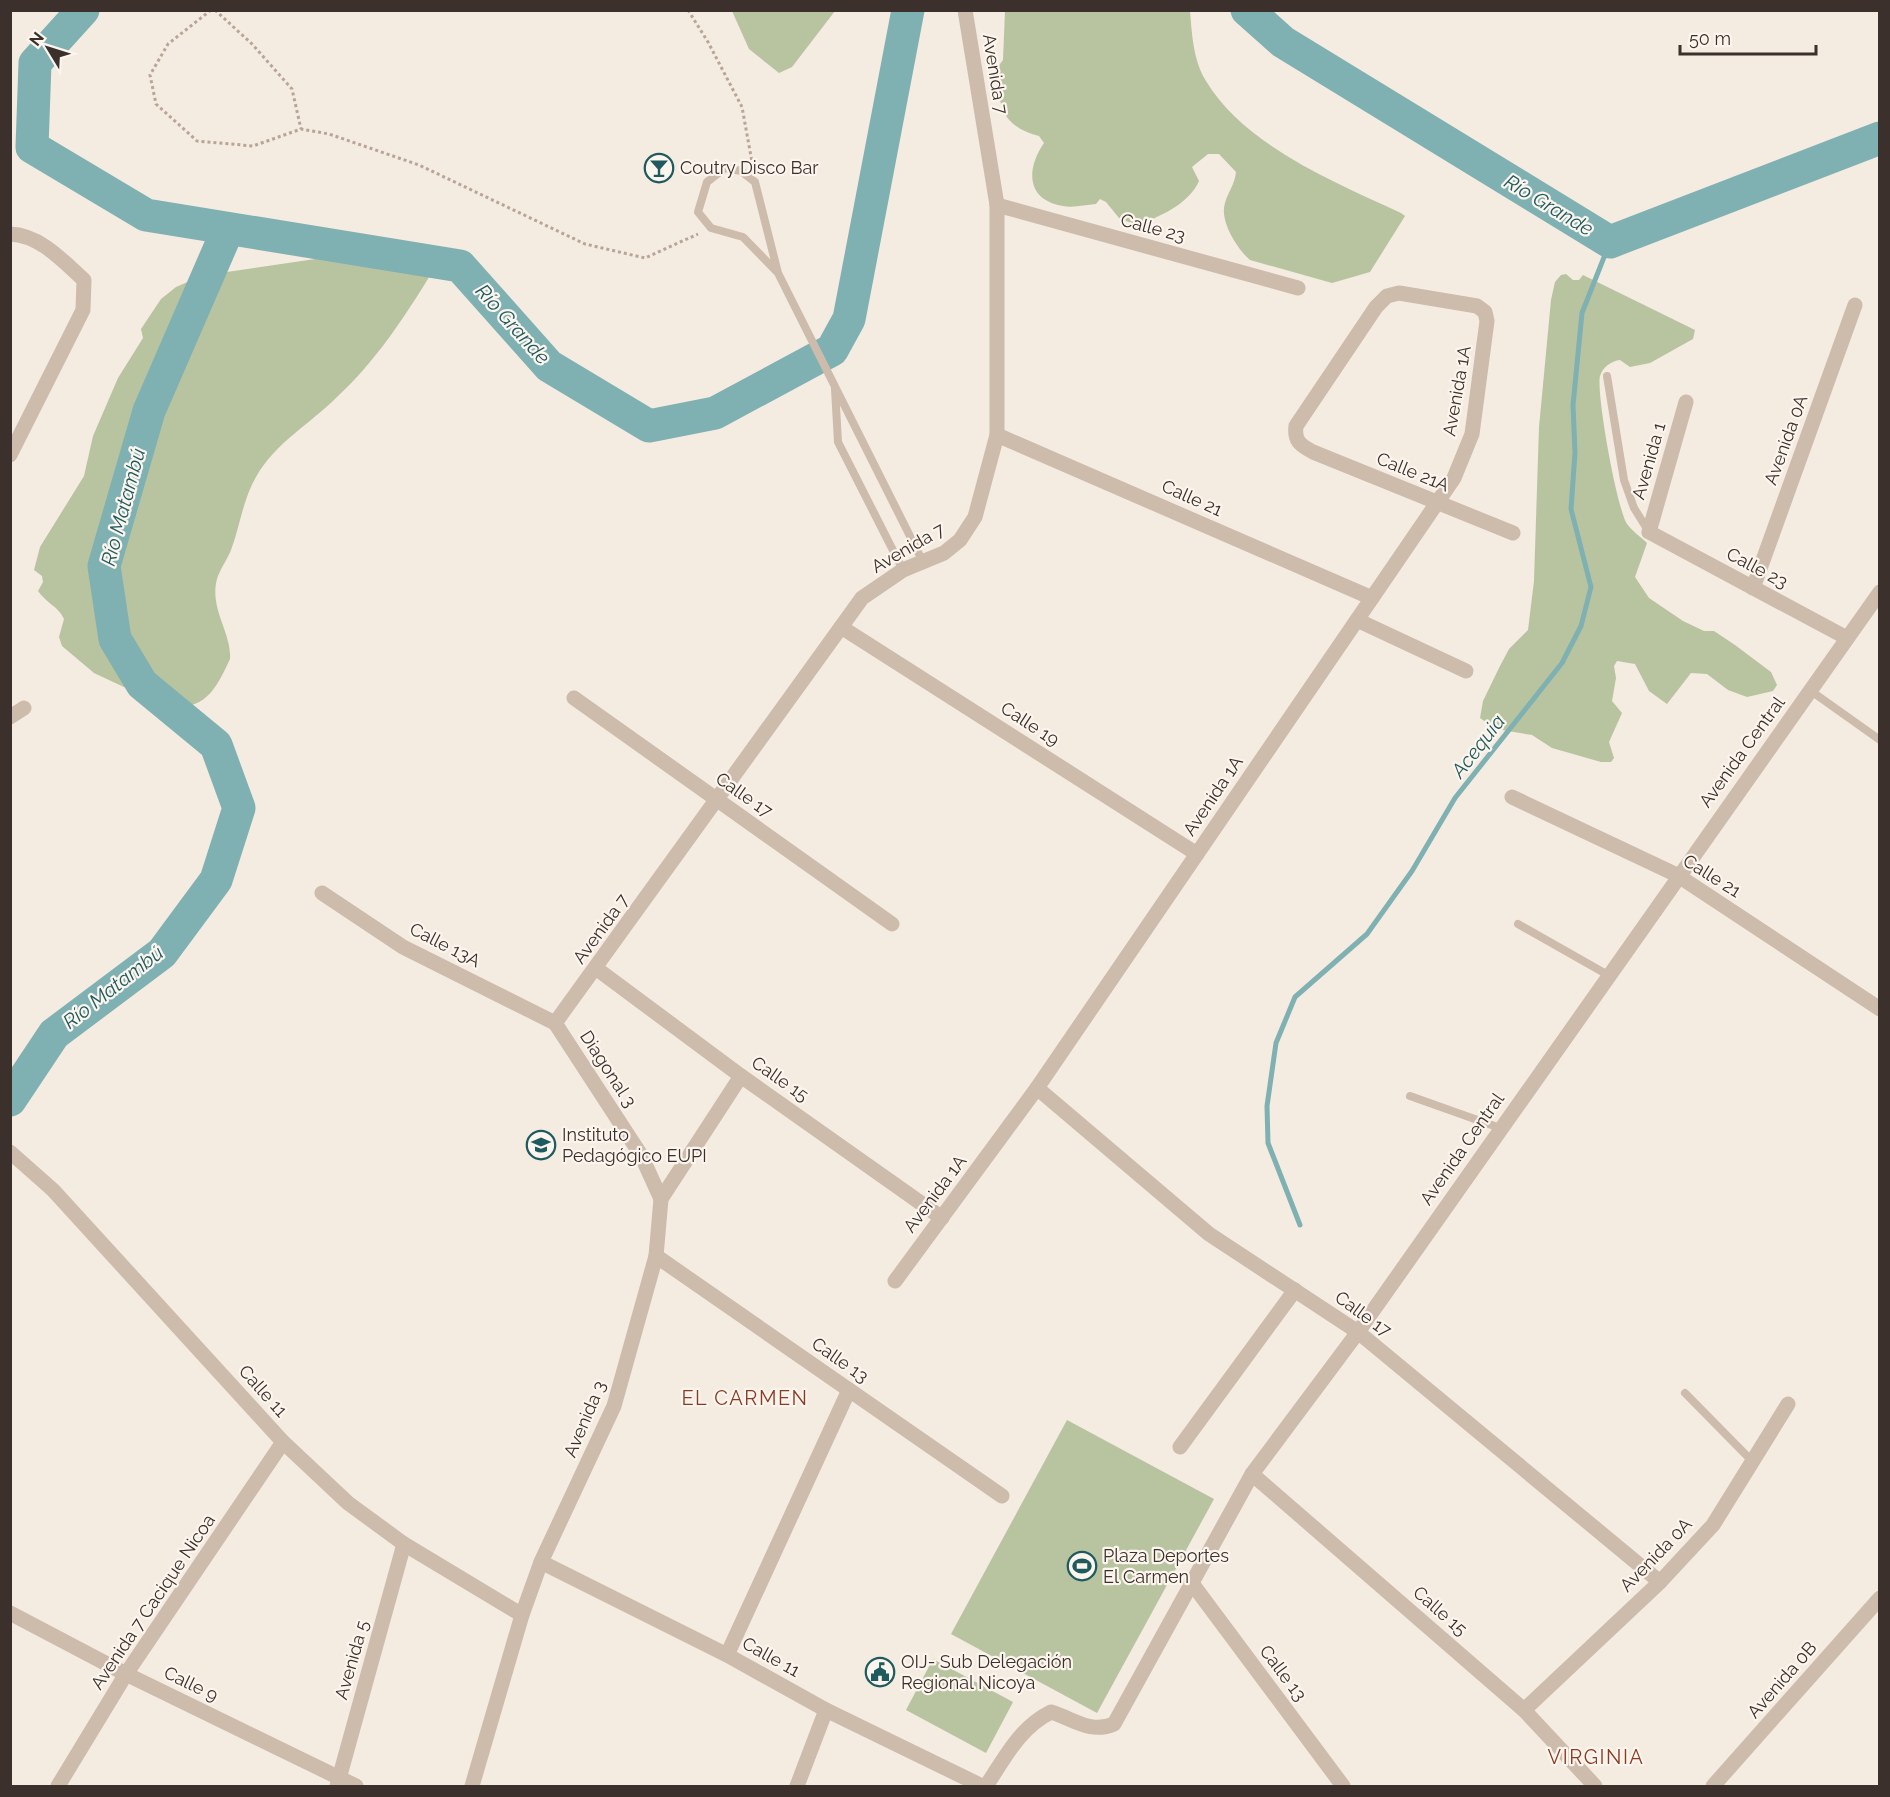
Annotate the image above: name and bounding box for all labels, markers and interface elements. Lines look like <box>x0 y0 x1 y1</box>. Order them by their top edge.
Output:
north arrow <box>18 18 78 78</box>
scale bar <box>1680 18 1816 56</box>
text: N <box>25 28 48 50</box>
text: 50 m <box>1689 28 1731 49</box>
street label: Avenida 7 <box>979 32 1012 116</box>
bar icon: Coutry Disco Bar <box>643 152 675 184</box>
place label: Coutry Disco Bar <box>680 157 819 178</box>
water label: Río Grande <box>1500 169 1598 241</box>
street label: Calle 23 <box>1118 209 1188 246</box>
water label: Río Grande <box>471 279 555 369</box>
street label: Avenida 1A <box>1438 344 1475 438</box>
street label: Avenida 0A <box>1760 392 1812 488</box>
street label: Avenida 1 <box>1628 420 1670 502</box>
water label: Río Matambú <box>96 446 150 568</box>
street label: Calle 21A <box>1374 447 1453 496</box>
street label: Calle 21 <box>1159 475 1226 520</box>
street label: Avenida 7 <box>867 518 948 577</box>
street label: Calle 23 <box>1723 543 1791 592</box>
street label: Avenida Central <box>1694 692 1789 811</box>
street label: Calle 19 <box>997 697 1063 750</box>
water label: Acequia <box>1445 710 1510 783</box>
street label: Avenida 1A <box>1178 752 1247 839</box>
street label: Calle 17 <box>712 768 777 822</box>
street label: Calle 21 <box>1679 850 1745 902</box>
street label: Avenida 7 <box>568 889 633 968</box>
street label: Calle 13A <box>406 918 484 971</box>
water label: Río Matambú <box>58 940 168 1034</box>
street label: Diagonal 3 <box>576 1026 641 1111</box>
street label: Calle 15 <box>748 1051 813 1106</box>
street label: Avenida Central <box>1415 1089 1508 1209</box>
place label: Instituto Pedagógico EUPI <box>562 1124 707 1166</box>
school or university icon: Instituto Pedagógico EUPI <box>525 1129 557 1161</box>
street label: Avenida 1A <box>899 1151 970 1236</box>
street label: Calle 17 <box>1331 1286 1396 1341</box>
street label: Calle 13 <box>808 1333 873 1387</box>
street label: Calle 11 <box>235 1360 292 1421</box>
street label: Avenida 3 <box>559 1377 610 1460</box>
district label: EL CARMEN <box>681 1386 809 1410</box>
street label: Avenida 7 Cacique Nicoa <box>86 1510 219 1693</box>
street label: Avenida 0A <box>1615 1513 1696 1596</box>
place label: Plaza Deportes El Carmen <box>1103 1545 1229 1587</box>
sports icon: Plaza Deportes El Carmen <box>1066 1550 1098 1582</box>
street label: Calle 15 <box>1409 1581 1472 1640</box>
street label: Avenida 5 <box>330 1618 373 1702</box>
street label: Calle 11 <box>739 1632 804 1681</box>
street label: Avenida 0B <box>1743 1637 1821 1722</box>
street label: Calle 13 <box>1256 1641 1311 1705</box>
place label: OIJ- Sub Delegación Regional Nicoya <box>901 1651 1072 1693</box>
public building icon: OIJ- Sub Delegación Regional Nicoya <box>864 1656 896 1688</box>
street label: Calle 9 <box>161 1661 222 1706</box>
district label: VIRGINIA <box>1548 1745 1644 1769</box>

